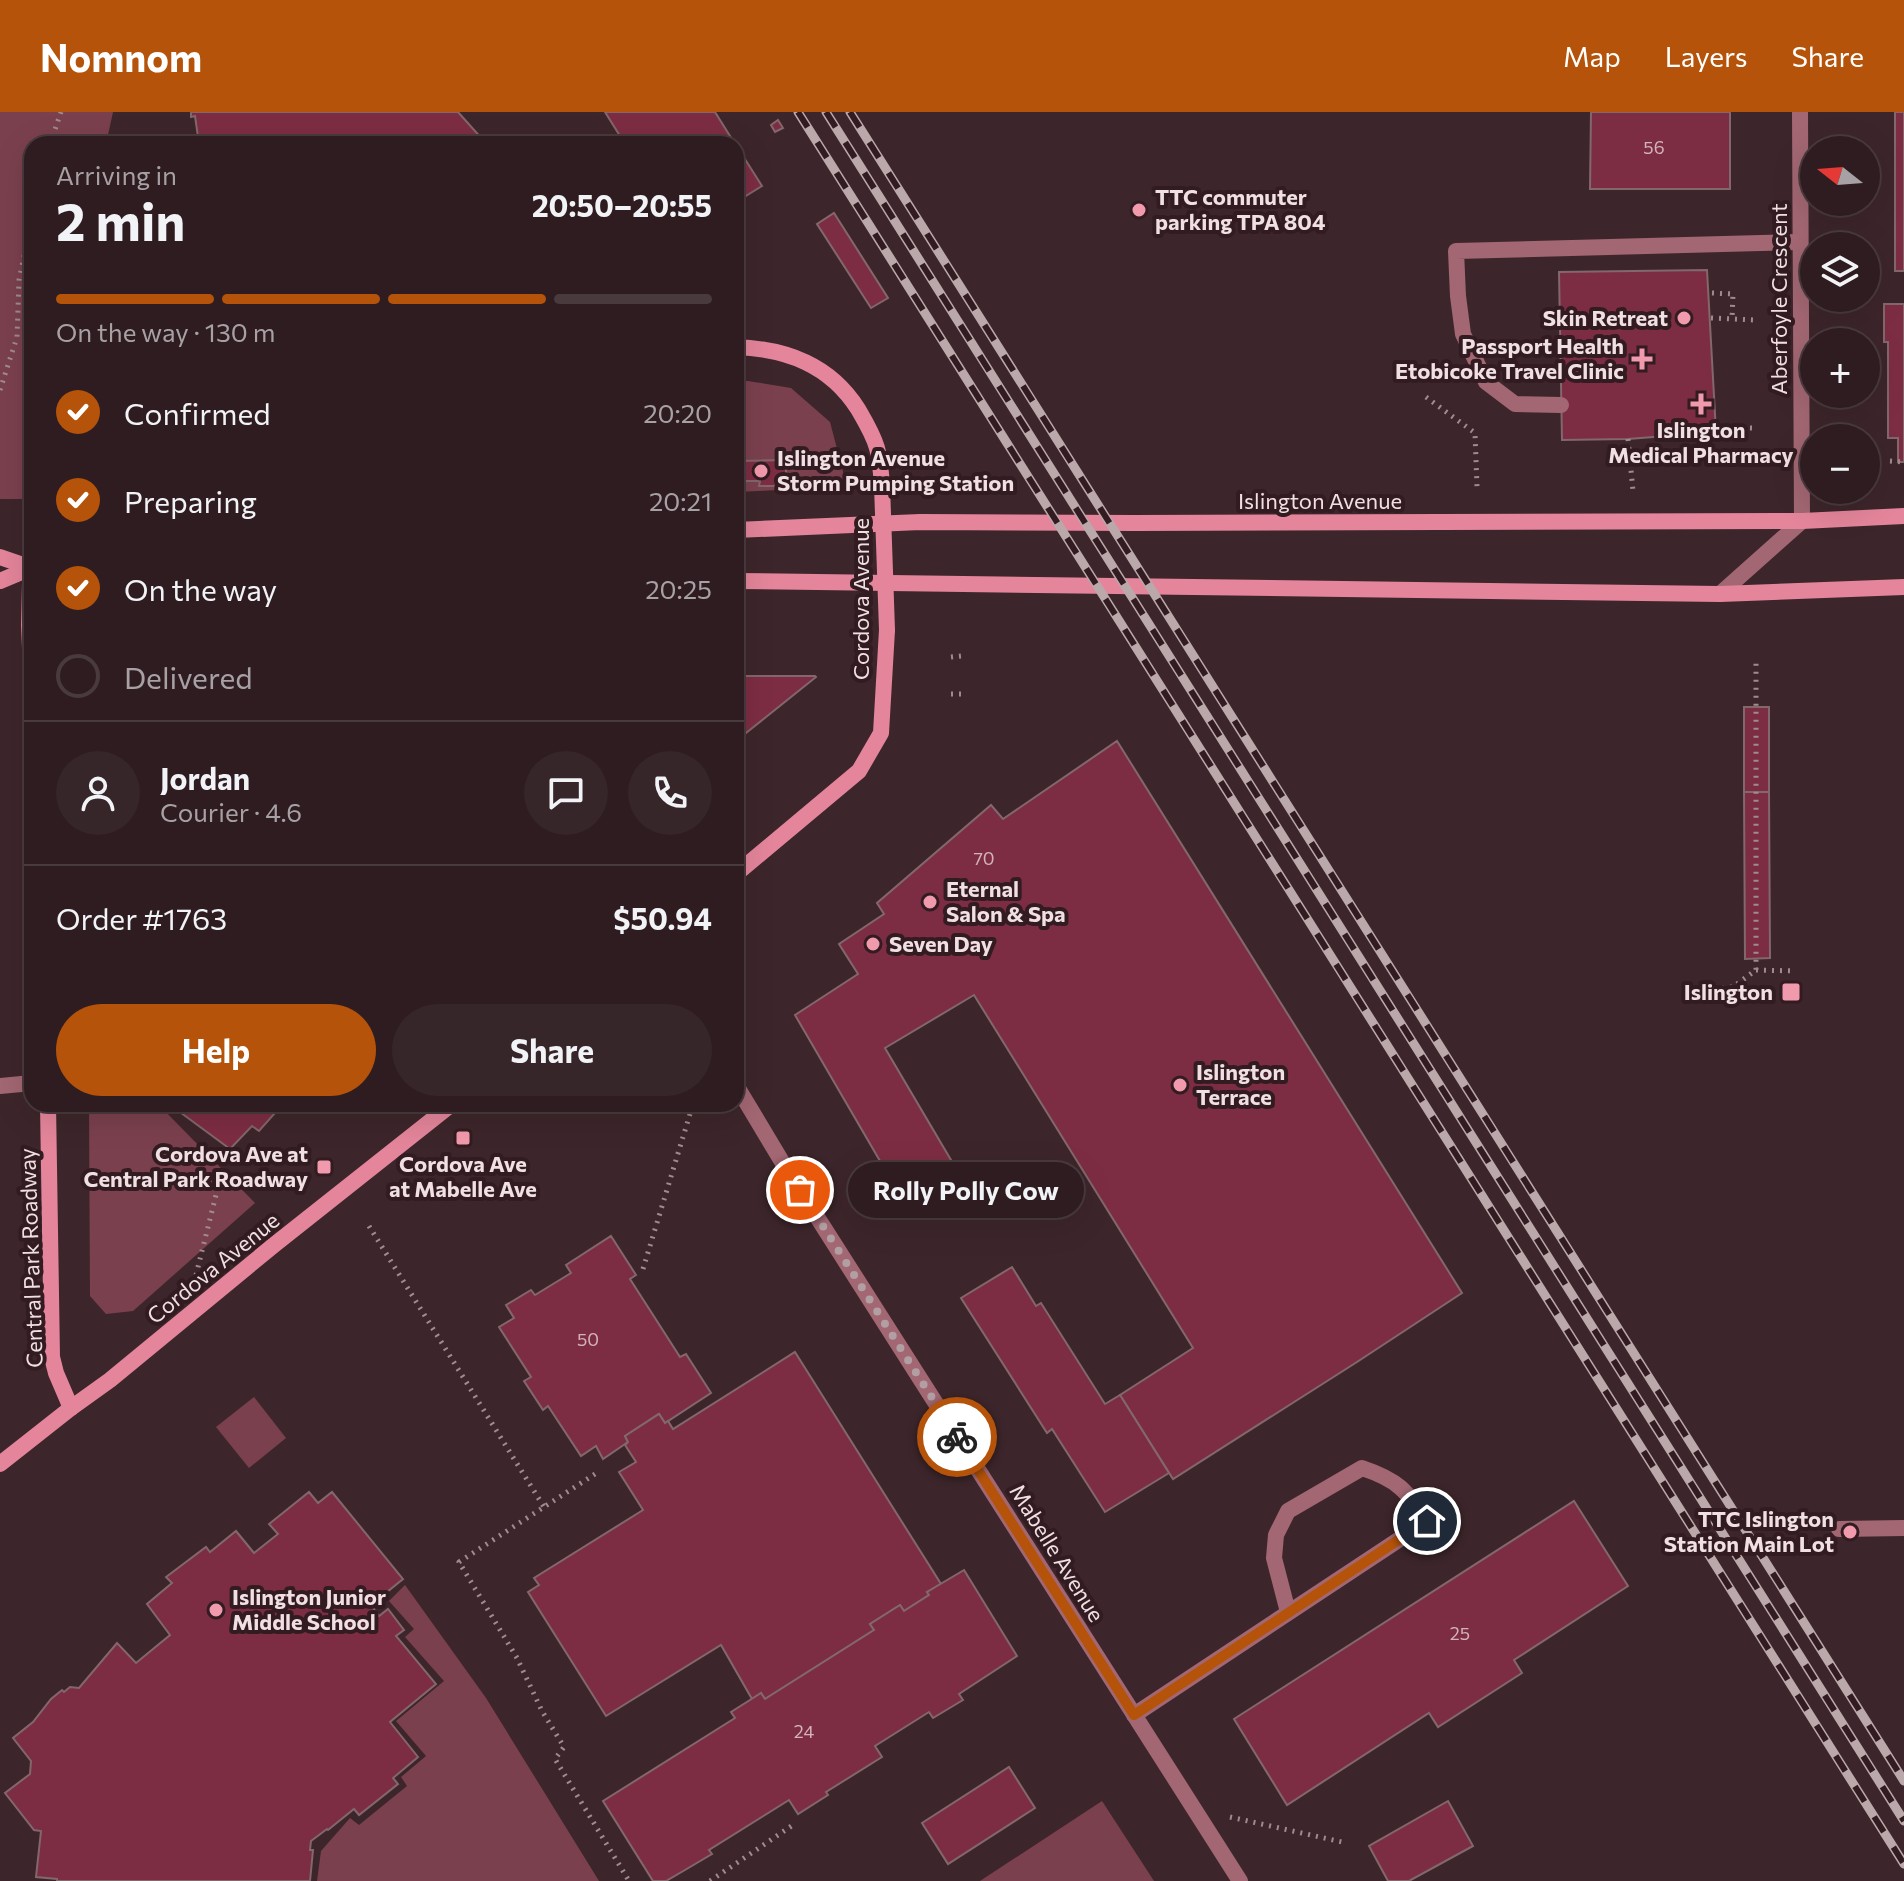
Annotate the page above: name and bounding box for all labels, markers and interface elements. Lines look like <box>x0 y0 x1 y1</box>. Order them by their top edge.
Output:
text: Nomnom <box>40 33 202 80</box>
text: Map <box>1563 39 1621 73</box>
text: Layers <box>1665 39 1747 73</box>
text: Share <box>1791 39 1864 73</box>
house number: 56 <box>1643 136 1665 158</box>
north arrow <box>1800 136 1880 216</box>
map controls <box>1800 136 1880 504</box>
text: Arriving in <box>56 159 177 190</box>
place label: TTC commuter parking TPA 804 <box>1155 183 1325 235</box>
text: 20:50–20:55 <box>532 186 712 223</box>
text: 2 min <box>56 188 185 252</box>
marker: TTC commuter parking TPA 804 <box>1130 201 1148 219</box>
street label: Aberfoyle Crescent <box>1765 203 1792 395</box>
button: layers <box>1800 232 1880 312</box>
place label: Skin Retreat <box>1543 304 1668 331</box>
marker: Skin Retreat <box>1675 309 1693 327</box>
text: On the way · 130 m <box>56 316 275 347</box>
button: + <box>1800 328 1880 408</box>
place label: Passport Health Etobicoke Travel Clinic <box>1395 332 1624 384</box>
marker: Passport Health Etobicoke Travel Clinic <box>1631 348 1653 370</box>
icon: check <box>56 390 100 434</box>
text: Confirmed <box>124 394 271 431</box>
marker: Islington Medical Pharmacy <box>1692 395 1710 413</box>
text: 20:20 <box>643 397 712 428</box>
place label: Islington Medical Pharmacy <box>1608 416 1794 468</box>
button: − <box>1800 424 1880 504</box>
place label: Islington Avenue Storm Pumping Station <box>777 444 1014 496</box>
marker: Islington Avenue Storm Pumping Station <box>752 462 770 480</box>
icon: check <box>56 478 100 522</box>
text: Preparing <box>124 482 257 519</box>
text: 20:21 <box>649 485 712 516</box>
street label: Islington Avenue <box>1238 487 1402 514</box>
street label: Cordova Avenue <box>847 518 874 680</box>
icon: check <box>56 566 100 610</box>
text: On the way <box>124 570 277 607</box>
text: 20:25 <box>645 573 712 604</box>
text: Delivered <box>124 658 253 695</box>
button: person <box>56 751 140 835</box>
button: chat <box>524 751 608 835</box>
button: phone <box>628 751 712 835</box>
text: Jordan <box>160 759 250 796</box>
text: Courier · 4.6 <box>160 796 302 827</box>
house number: 70 <box>973 847 995 869</box>
place label: Eternal Salon & Spa <box>946 875 1066 927</box>
marker: Eternal Salon & Spa <box>921 893 939 911</box>
text: Order #1763 <box>56 899 227 936</box>
text: $50.94 <box>613 899 712 936</box>
place label: Seven Day <box>889 930 993 957</box>
marker: Seven Day <box>864 935 882 953</box>
place label: Islington <box>1684 978 1773 1005</box>
marker: Islington <box>1780 981 1802 1003</box>
button: Help <box>56 1004 376 1096</box>
button: Share <box>392 1004 712 1096</box>
place label: Islington Terrace <box>1196 1058 1285 1110</box>
marker: Islington Terrace <box>1171 1076 1189 1094</box>
marker: Cordova Ave at Mabelle Ave <box>454 1129 472 1147</box>
place label: Cordova Ave at Central Park Roadway <box>83 1140 308 1192</box>
street label: Central Park Roadway <box>13 1148 48 1368</box>
place label: Cordova Ave at Mabelle Ave <box>389 1150 537 1202</box>
pin <box>766 1156 834 1224</box>
marker: Cordova Ave at Central Park Roadway <box>315 1158 333 1176</box>
callout: Rolly Polly Cow <box>848 1162 1084 1218</box>
icon: bag <box>778 1168 822 1212</box>
text: Rolly Polly Cow <box>873 1174 1059 1205</box>
street label: Cordova Avenue <box>141 1206 284 1329</box>
house number: 50 <box>577 1328 599 1350</box>
courier <box>917 1397 997 1477</box>
icon: bike <box>935 1415 979 1459</box>
street label: Mabelle Avenue <box>1004 1479 1111 1627</box>
pin <box>1393 1487 1461 1555</box>
icon: home <box>1405 1499 1449 1543</box>
place label: TTC Islington Station Main Lot <box>1664 1505 1834 1557</box>
marker: TTC Islington Station Main Lot <box>1841 1523 1859 1541</box>
place label: Islington Junior Middle School <box>232 1583 386 1635</box>
marker: Islington Junior Middle School <box>207 1601 225 1619</box>
house number: 25 <box>1450 1622 1470 1644</box>
house number: 24 <box>794 1720 814 1742</box>

